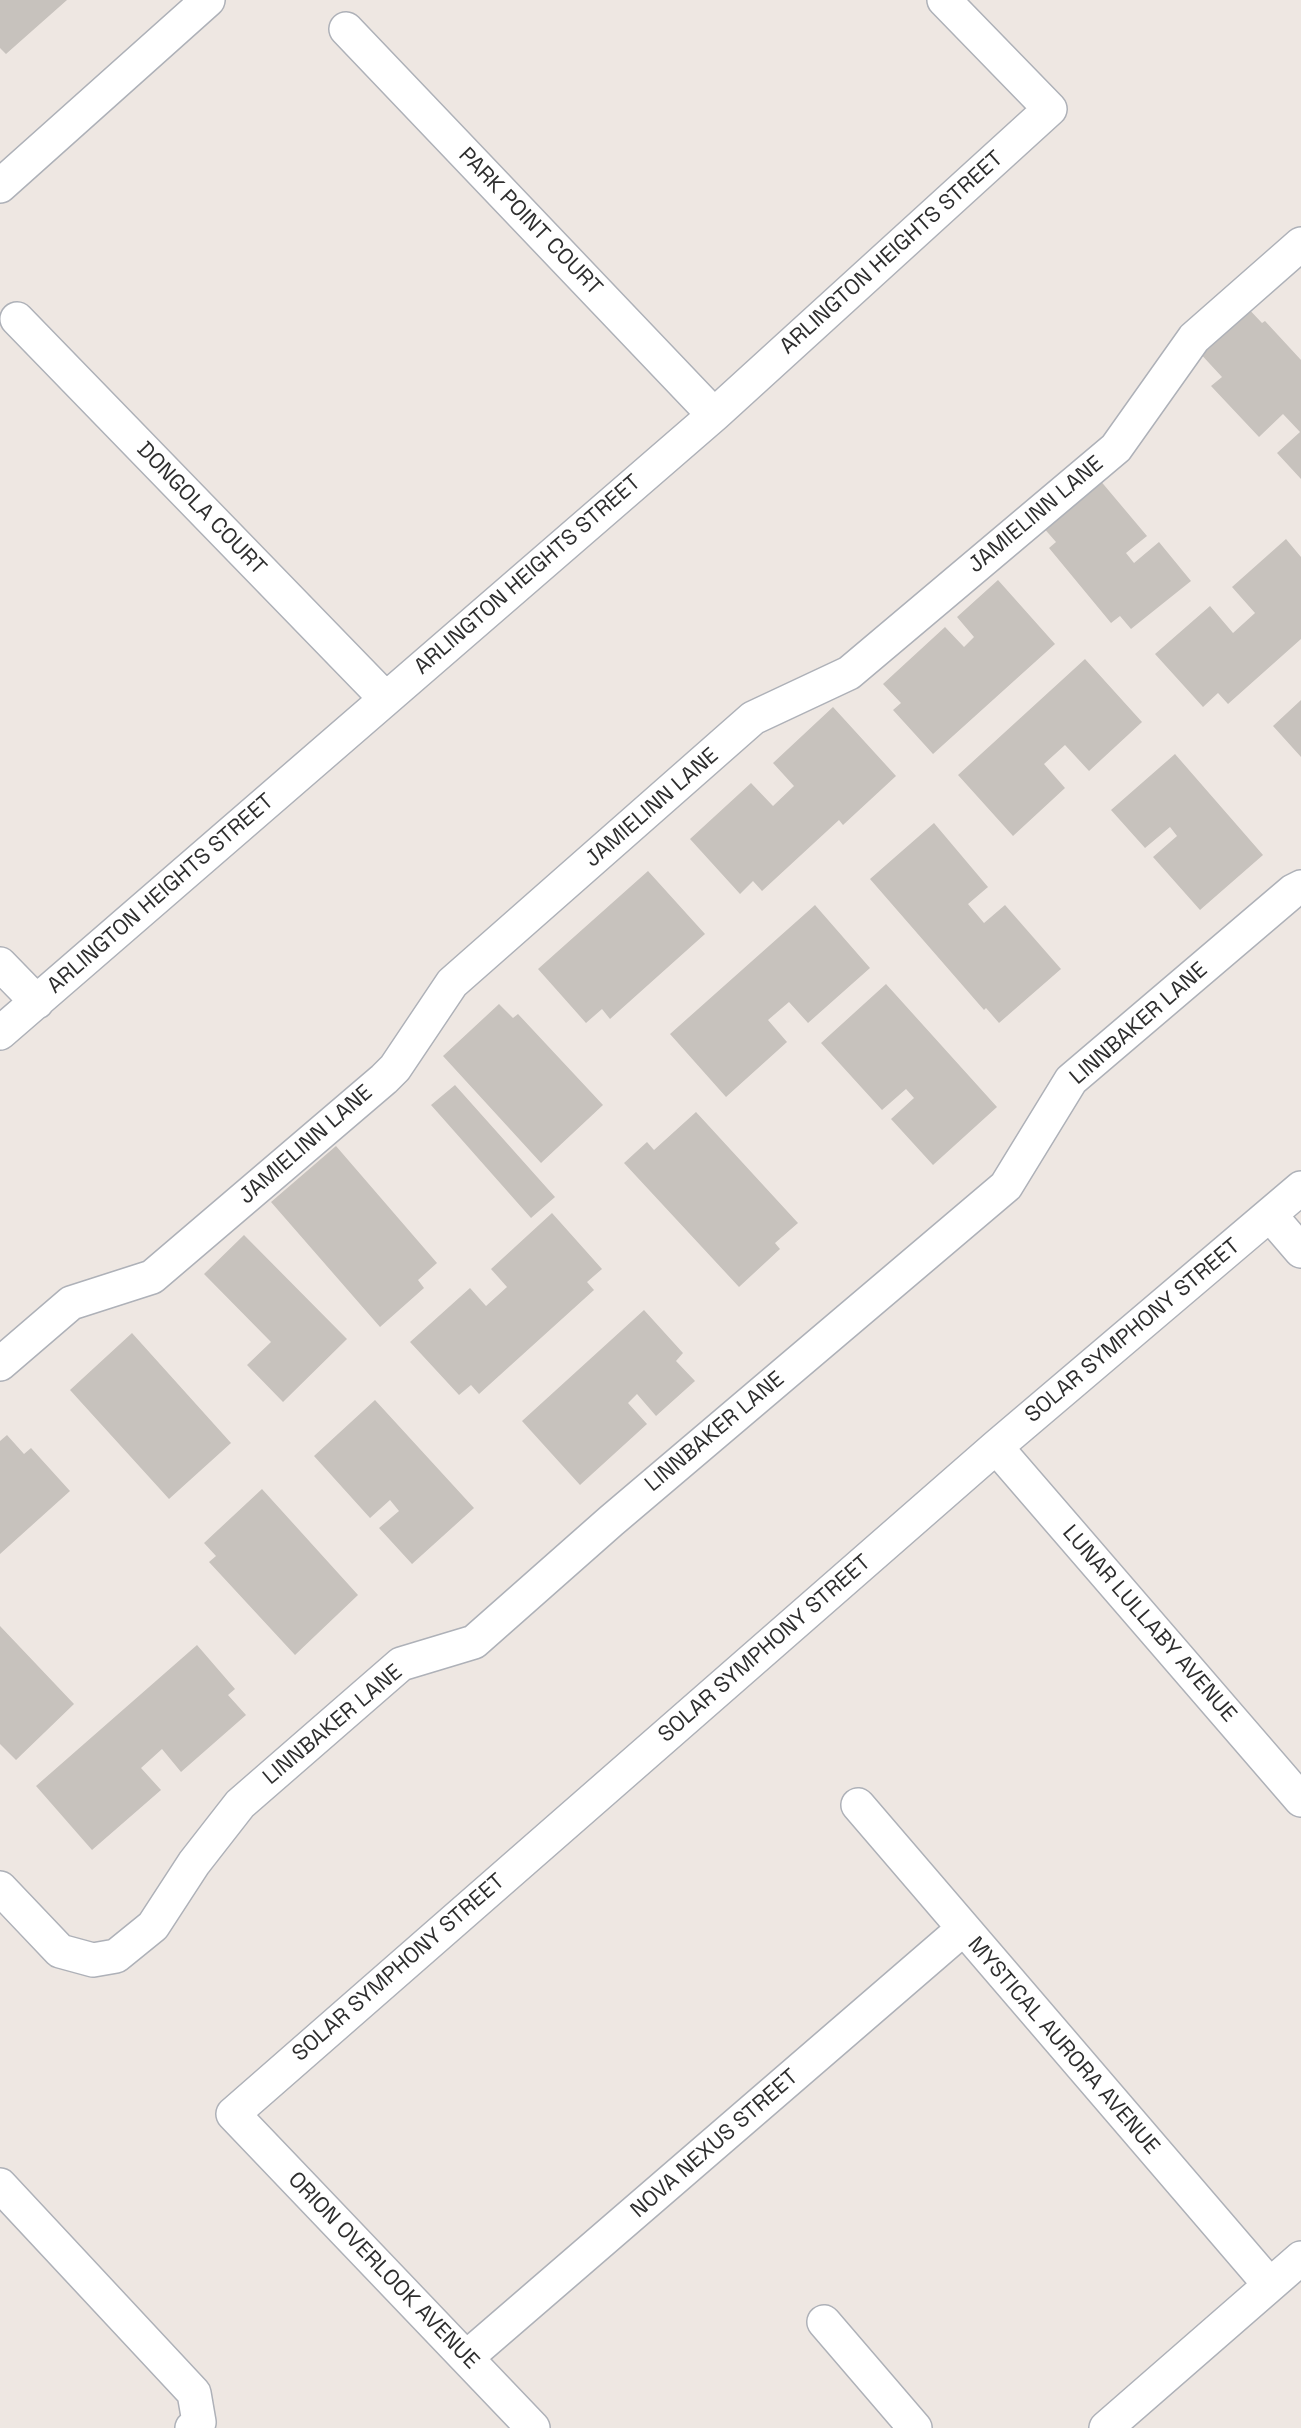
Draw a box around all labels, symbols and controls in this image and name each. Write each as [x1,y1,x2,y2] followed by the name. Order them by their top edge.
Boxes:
[453,143,607,301] street label: PARK POINT COURT
[775,146,1009,360] street label: ARLINGTON HEIGHTS STREET
[131,437,271,581] street label: DONGOLA COURT
[963,451,1109,579] street label: JAMIELINN LANE
[410,470,646,680] street label: ARLINGTON HEIGHTS STREET
[580,743,724,873] street label: JAMIELINN LANE
[43,789,279,999] street label: ARLINGTON HEIGHTS STREET
[1065,957,1213,1091] street label: LINNBAKER LANE
[234,1080,378,1210] street label: JAMIELINN LANE
[1020,1233,1246,1429] street label: SOLAR SYMPHONY STREET
[640,1366,790,1498] street label: LINNBAKER LANE
[1056,1520,1242,1728] street label: LUNAR LULLABY AVENUE
[654,1550,876,1748] street label: SOLAR SYMPHONY STREET
[258,1659,408,1791] street label: LINNBAKER LANE
[288,1869,510,2067] street label: SOLAR SYMPHONY STREET
[961,1932,1165,2160] street label: MYSTICAL AURORA AVENUE
[626,2064,804,2224] street label: NOVA NEXUS STREET
[282,2167,484,2375] street label: ORION OVERLOOK AVENUE

